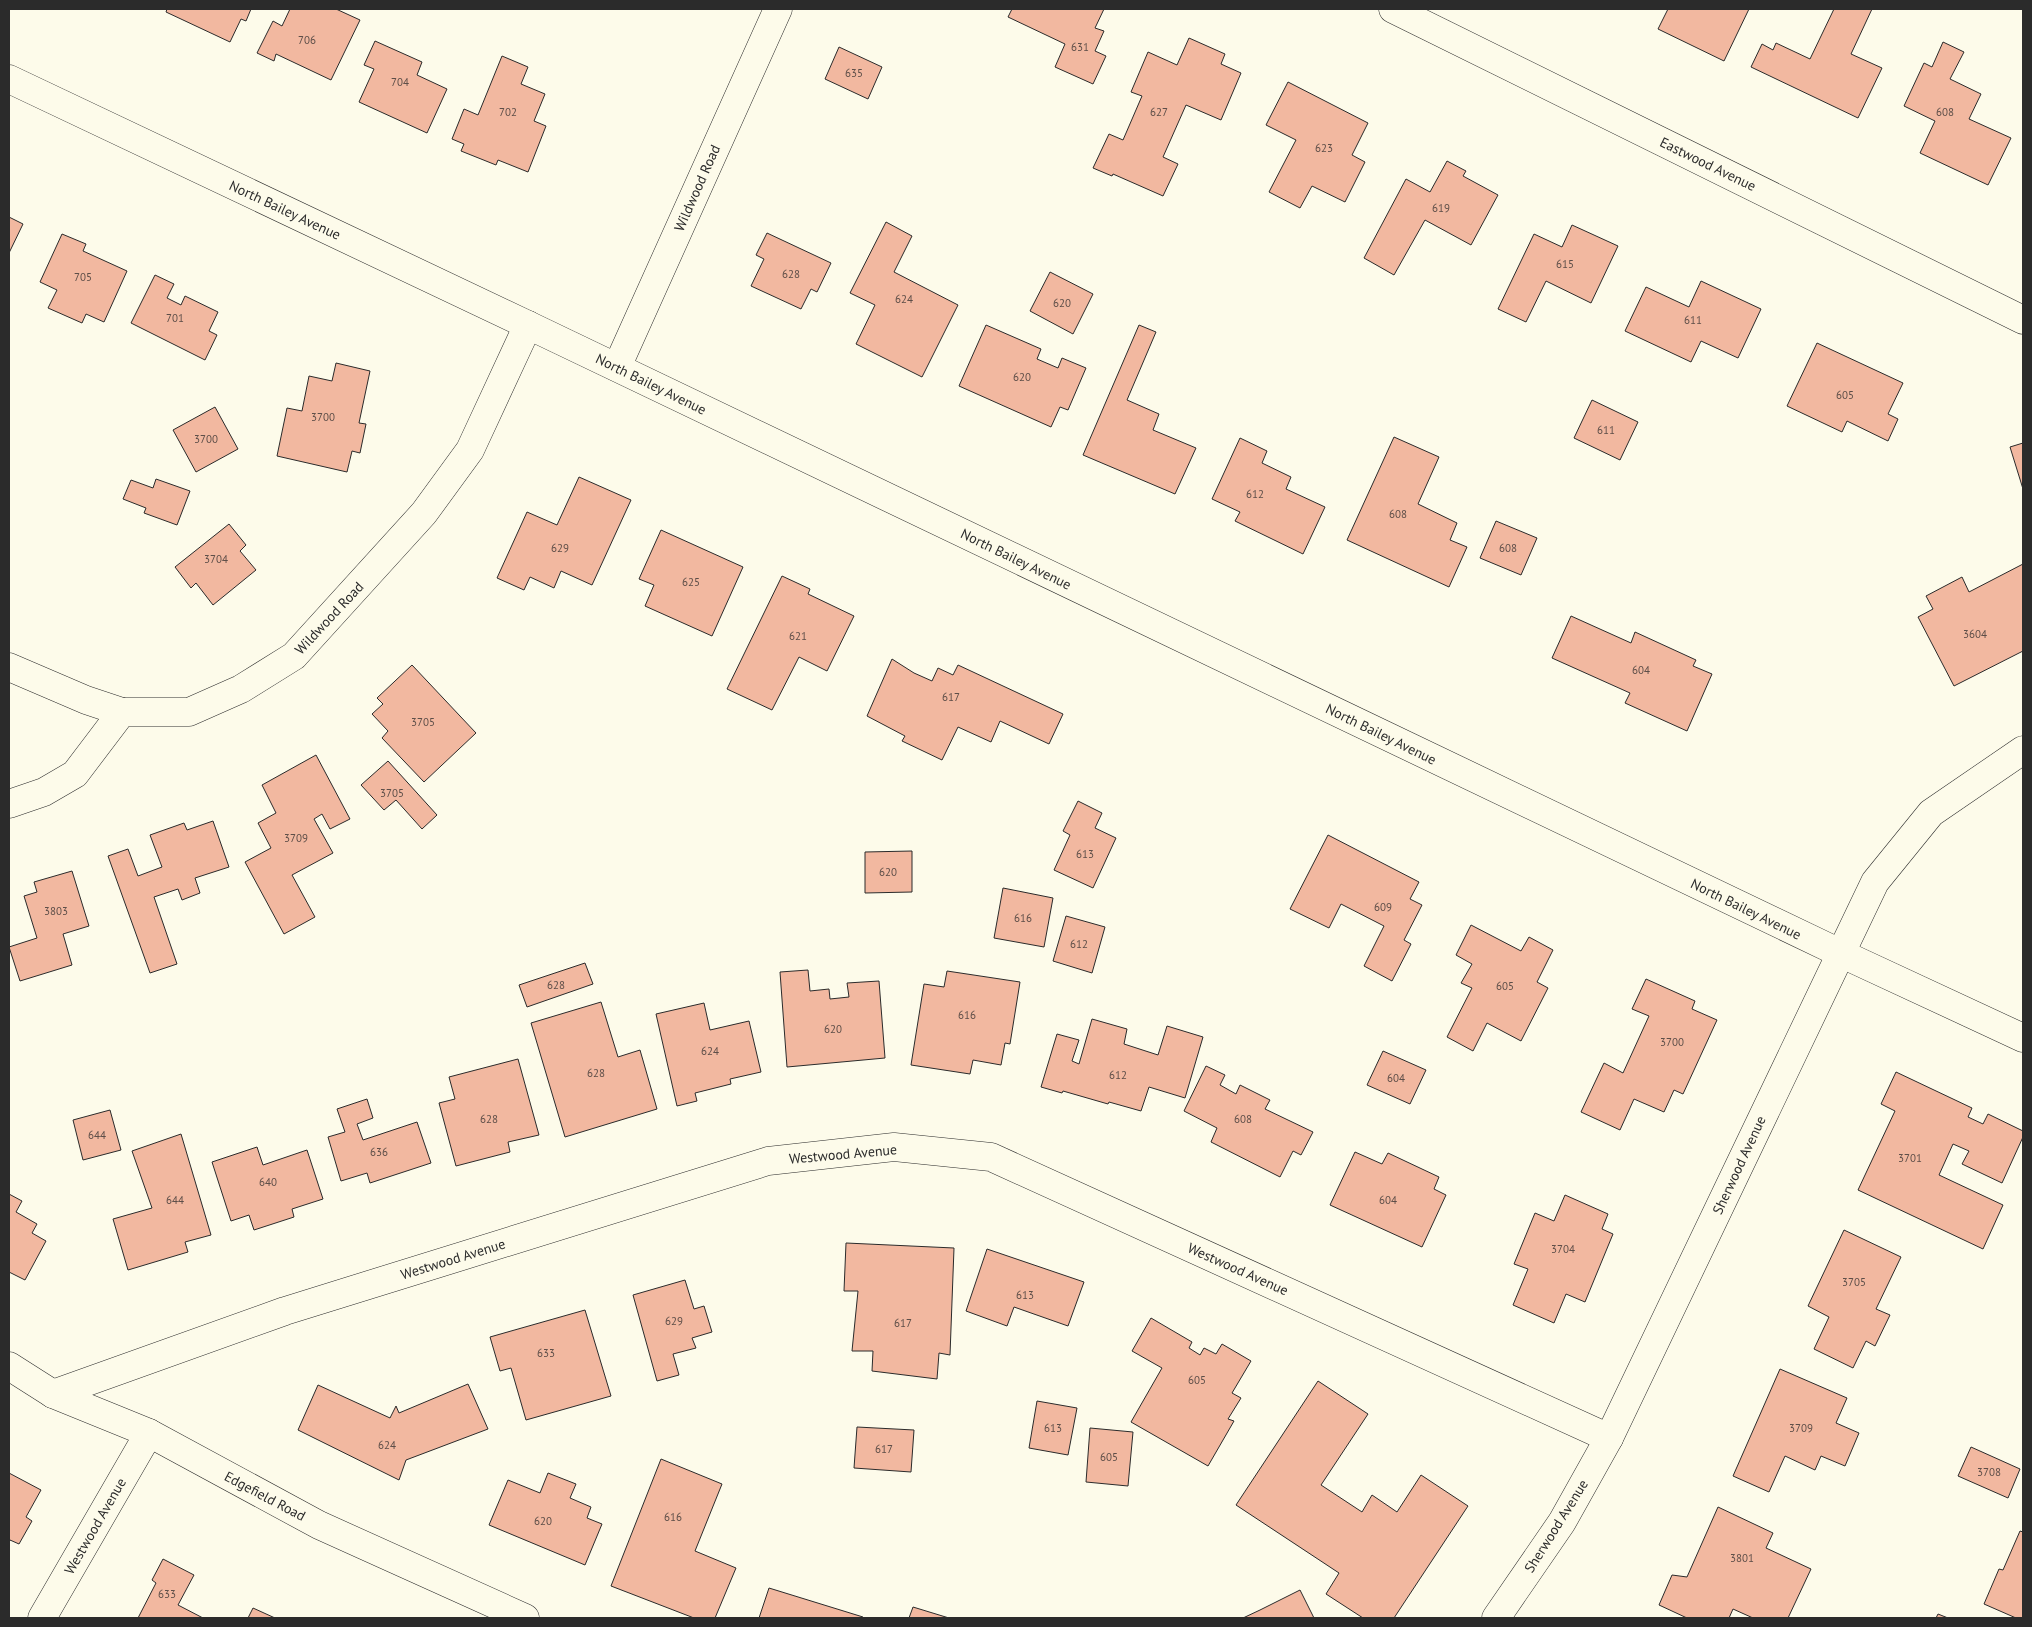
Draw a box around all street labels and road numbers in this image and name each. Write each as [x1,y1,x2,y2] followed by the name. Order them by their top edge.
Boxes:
[1657,133,1759,195] street label: Eastwood Avenue
[670,142,724,234] street label: Wildwood Road
[226,176,344,244] street label: North Bailey Avenue
[593,349,709,419] street label: North Bailey Avenue
[958,524,1074,594] street label: North Bailey Avenue
[291,578,367,658] street label: Wildwood Road
[1323,699,1439,769] street label: North Bailey Avenue
[1688,874,1804,944] street label: North Bailey Avenue
[1708,1113,1770,1217] street label: Sherwood Avenue
[788,1140,898,1168] street label: Westwood Avenue
[399,1235,507,1283] street label: Westwood Avenue
[1185,1239,1291,1299] street label: Westwood Avenue
[221,1467,309,1525] street label: Edgefield Road
[60,1475,130,1577] street label: Westwood Avenue
[1520,1476,1592,1576] street label: Sherwood Avenue

